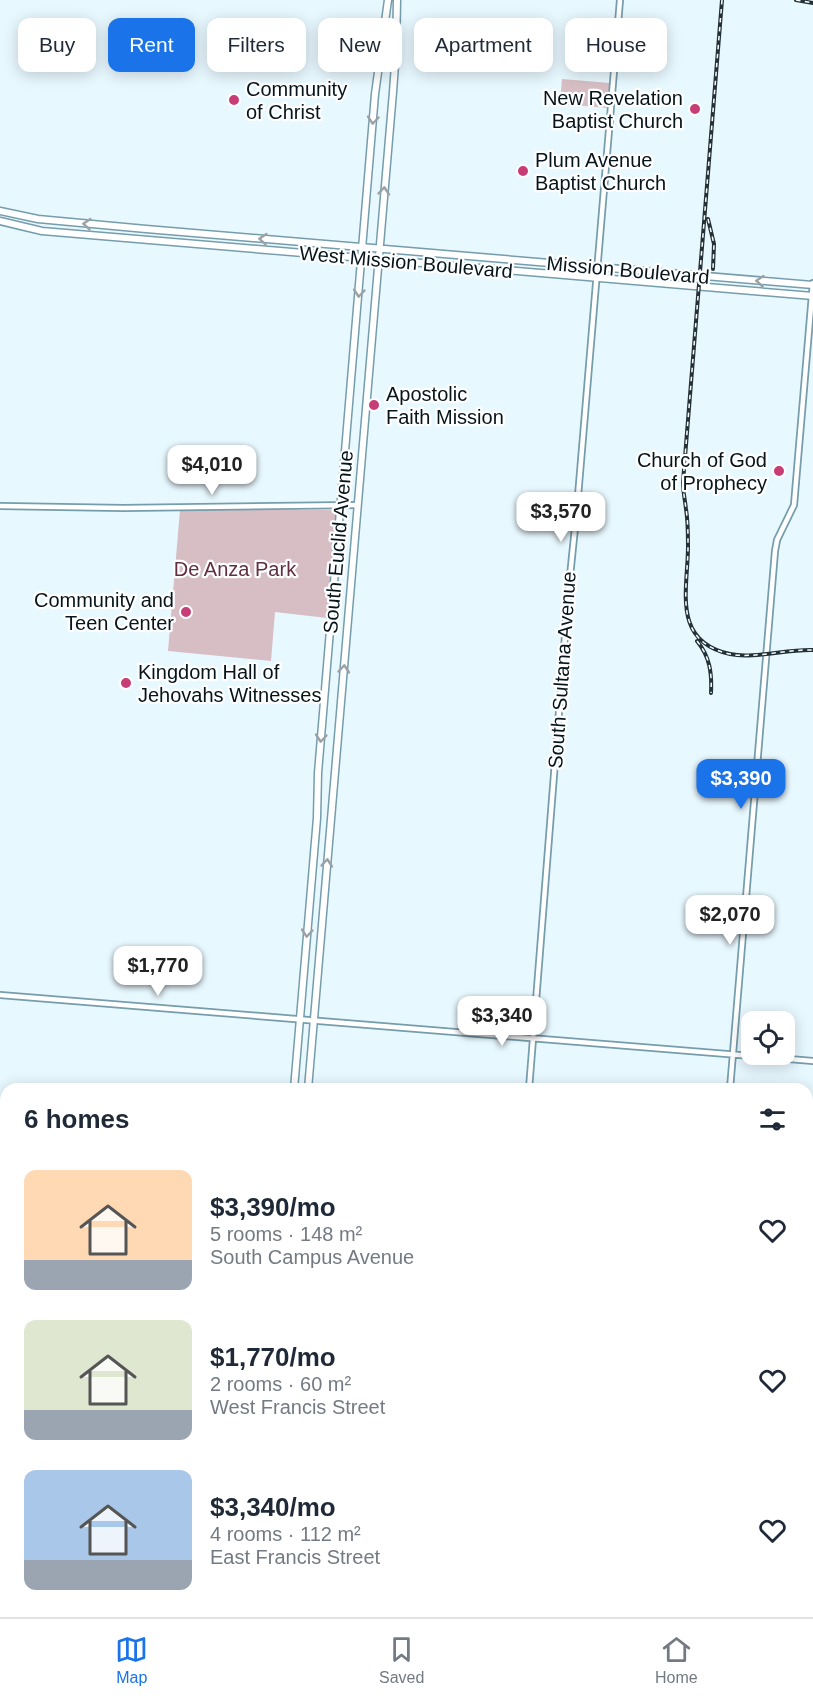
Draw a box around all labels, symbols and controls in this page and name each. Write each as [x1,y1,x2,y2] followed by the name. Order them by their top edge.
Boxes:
[18,18,96,72] chip: Buy
[108,18,195,72] chip: Rent
[207,18,306,72] chip: Filters
[318,18,402,72] chip: New
[414,18,553,72] chip: Apartment
[565,18,667,72] chip: House
[246,78,347,123] place label: Community of Christ
[543,87,683,132] place label: New Revelation Baptist Church
[227,93,241,107] marker: Community of Christ
[688,102,702,116] marker: New Revelation Baptist Church
[367,116,380,125] one-way arrow
[535,149,666,194] place label: Plum Avenue Baptist Church
[516,164,530,178] marker: Plum Avenue Baptist Church
[377,186,390,195] one-way arrow
[83,218,92,231] one-way arrow
[258,233,267,246] one-way arrow
[298,242,514,282] street label: West Mission Boulevard
[546,252,710,288] street label: Mission Boulevard
[756,275,765,288] one-way arrow
[353,288,366,297] one-way arrow
[386,383,504,428] place label: Apostolic Faith Mission
[367,398,381,412] marker: Apostolic Faith Mission
[163,445,261,496] pin: $4,010
[319,449,357,635] street label: South Euclid Avenue
[637,449,767,494] place label: Church of God of Prophecy
[181,453,243,475] text: $4,010
[772,464,786,478] marker: Church of God of Prophecy
[512,492,610,543] pin: $3,570
[530,500,592,522] text: $3,570
[174,558,297,580] park label: De Anza Park
[544,571,580,769] street label: South Sultana Avenue
[34,589,174,634] place label: Community and Teen Center
[179,605,193,619] marker: Community and Teen Center
[138,661,321,706] place label: Kingdom Hall of Jehovahs Witnesses
[337,664,350,674] one-way arrow
[119,676,133,690] marker: Kingdom Hall of Jehovahs Witnesses
[315,734,328,743] one-way arrow
[692,759,790,810] pin: $3,390
[710,767,772,789] text: $3,390
[320,859,333,868] one-way arrow
[681,895,779,946] pin: $2,070
[699,903,761,925] text: $2,070
[301,928,314,937] one-way arrow
[109,946,207,997] pin: $1,770
[127,954,189,976] text: $1,770
[453,996,551,1047] pin: $3,340
[471,1004,533,1026] text: $3,340
[741,1011,795,1065] map controls
[741,1011,795,1065] button: locate
[756,1103,789,1136] icon: filters
[24,1104,130,1134] text: 6 homes
[210,1192,336,1222] text: $3,390/mo
[72,1194,144,1266] icon: home
[756,1214,789,1247] icon: heart
[210,1223,362,1245] text: 5 rooms · 148 m²
[210,1246,414,1268] text: South Campus Avenue
[210,1342,336,1372] text: $1,770/mo
[72,1344,144,1416] icon: home
[756,1364,789,1397] icon: heart
[210,1373,351,1395] text: 2 rooms · 60 m²
[210,1396,385,1418] text: West Francis Street
[210,1492,336,1522] text: $3,340/mo
[72,1494,144,1566] icon: home
[756,1514,789,1547] icon: heart
[210,1523,361,1545] text: 4 rooms · 112 m²
[210,1546,380,1568] text: East Francis Street
[115,1633,148,1687] tab: Map
[379,1633,424,1687] tab: Saved
[655,1633,698,1687] tab: Home

